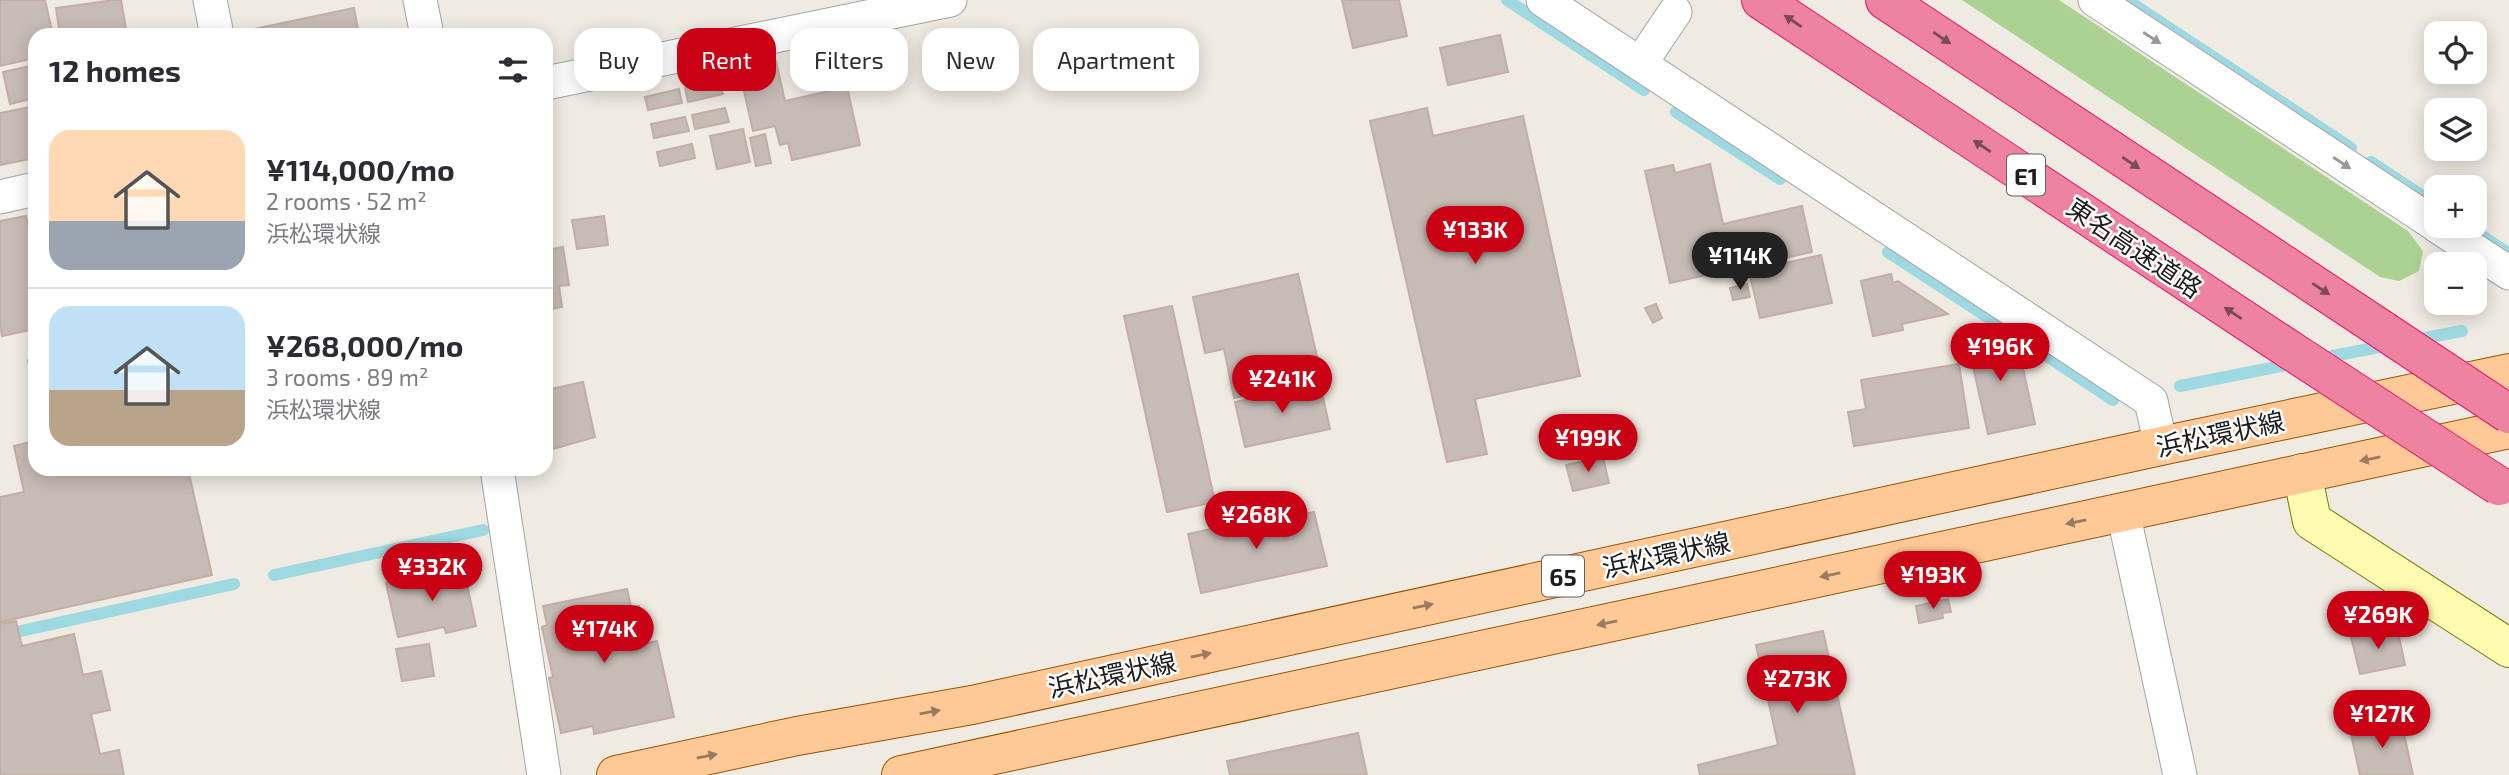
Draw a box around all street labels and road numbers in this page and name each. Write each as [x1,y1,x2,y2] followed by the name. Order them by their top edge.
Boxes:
[2007,154,2045,196] road number: E1
[2062,191,2208,303] street label: 東名高速道路
[2153,404,2287,462] street label: 浜松環状線
[1599,525,1733,583] street label: 浜松環状線
[1542,556,1584,596] road number: 65
[1045,645,1179,703] street label: 浜松環状線

